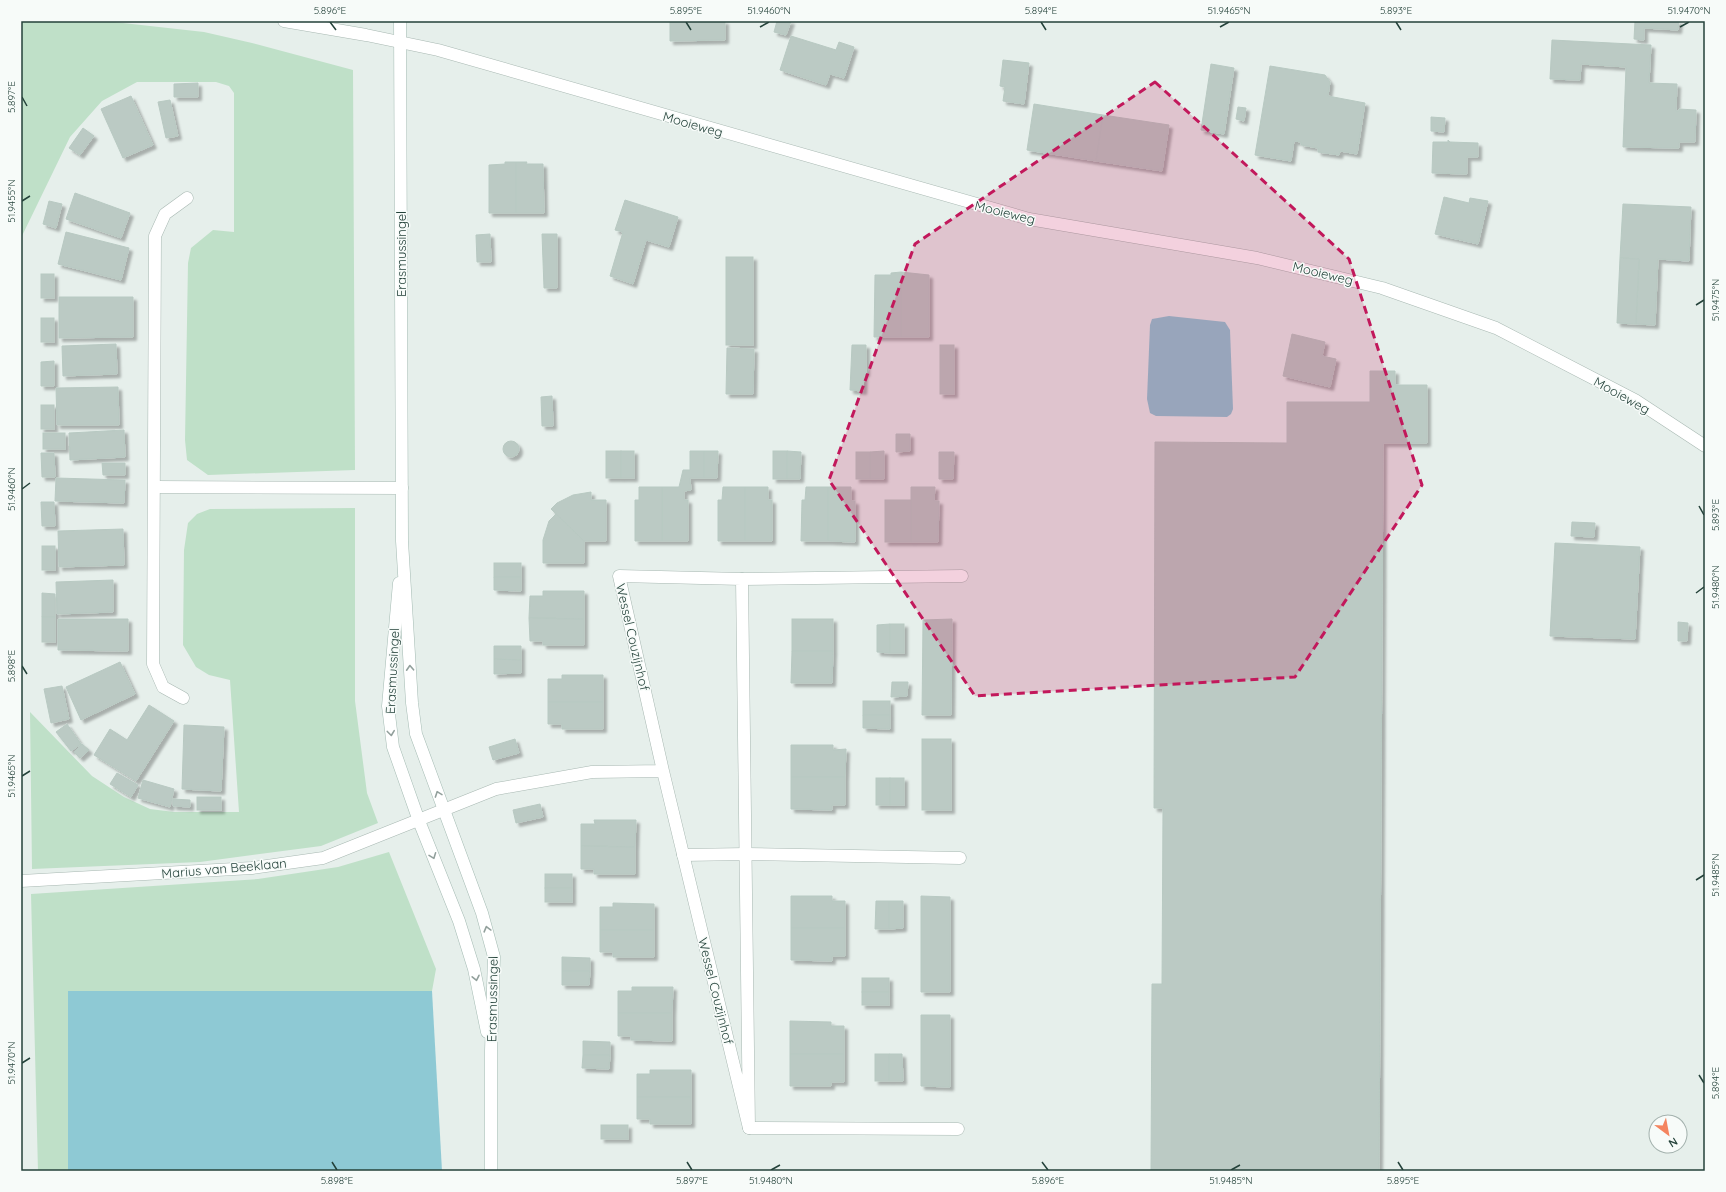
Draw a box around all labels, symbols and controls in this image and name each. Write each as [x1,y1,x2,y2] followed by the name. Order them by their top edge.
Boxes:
[314,4,347,17] text: 5.896°E
[670,4,703,17] text: 5.895°E
[747,4,791,17] text: 51.9460°N
[1025,4,1057,17] text: 5.894°E
[1207,4,1251,17] text: 51.9465°N
[1380,4,1412,17] text: 5.893°E
[1667,4,1711,17] text: 51.9470°N
[5,81,18,113] text: 5.897°E
[661,108,725,140] street label: Mooieweg
[5,179,18,223] text: 51.9455°N
[973,197,1037,227] street label: Mooieweg
[393,211,409,297] street label: Erasmussingel
[1291,258,1355,288] street label: Mooieweg
[1709,279,1722,321] text: 51.9475°N
[1591,373,1653,417] street label: Mooieweg
[5,467,18,511] text: 51.9460°N
[1709,499,1722,531] text: 5.893°E
[1709,565,1722,609] text: 51.9480°N
[613,582,653,692] street label: Wessel Couzijnhof
[382,628,402,714] street label: Erasmussingel
[5,649,18,682] text: 5.898°E
[405,665,414,671] one-way arrow
[386,730,395,736] one-way arrow
[5,754,18,798] text: 51.9465°N
[434,790,442,797] one-way arrow
[429,852,437,859] one-way arrow
[1709,853,1722,897] text: 51.9485°N
[161,855,287,881] street label: Marius van Beeklaan
[483,926,492,933] one-way arrow
[695,936,737,1046] street label: Wessel Couzijnhof
[483,956,501,1042] street label: Erasmussingel
[471,975,479,981] one-way arrow
[5,1041,18,1085] text: 51.9470°N
[1709,1067,1722,1099] text: 5.894°E
[1648,1114,1688,1154] north arrow
[1666,1134,1680,1151] text: N
[321,1174,354,1187] text: 5.898°E
[676,1174,708,1187] text: 5.897°E
[749,1174,793,1187] text: 51.9480°N
[1032,1174,1065,1187] text: 5.896°E
[1209,1174,1253,1187] text: 51.9485°N
[1387,1174,1420,1187] text: 5.895°E

